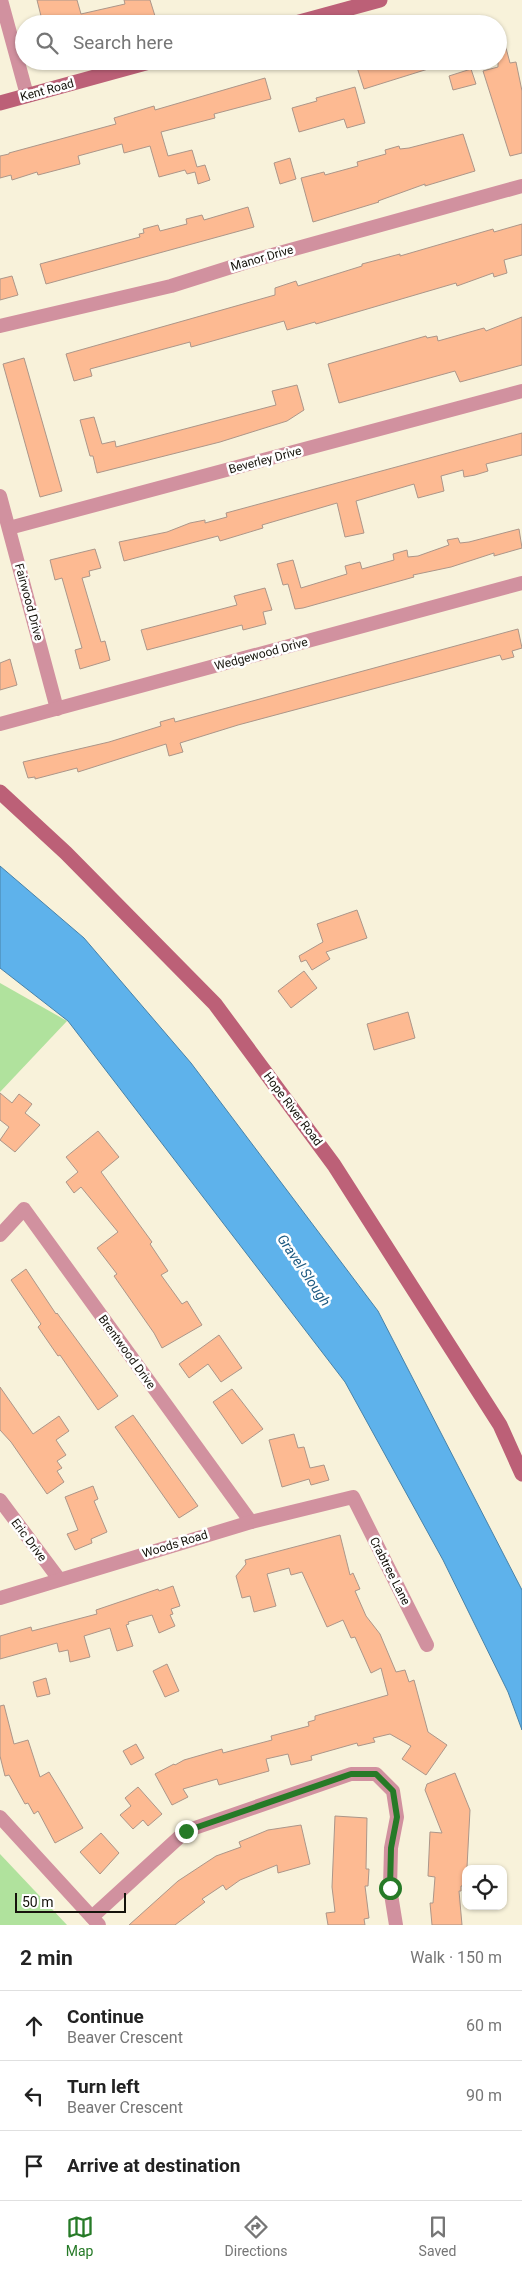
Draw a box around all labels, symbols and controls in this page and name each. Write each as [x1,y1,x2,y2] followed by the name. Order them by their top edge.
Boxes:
[15,15,507,70] search box
[33,29,61,57] icon: search
[73,31,173,54] text: Search here
[19,76,75,104] street label: Kent Road
[229,242,295,274] street label: Manor Drive
[227,444,303,476] street label: Beverley Drive
[12,562,46,642] street label: Fairwood Drive
[213,635,309,673] street label: Wedgewood Drive
[261,1069,325,1149] street label: Hope River Road
[274,1231,334,1309] water label: Gravel Slough
[96,1312,158,1392] street label: Brentwood Drive
[8,1516,50,1564] street label: Eric Drive
[141,1527,209,1561] street label: Woods Road
[367,1535,413,1607] street label: Crabtree Lane
[175,1820,198,1843] route end
[462,1865,507,1910] map controls
[462,1865,507,1910] button: locate
[379,1877,402,1900] route start
[15,1890,126,1913] scale bar
[22,1894,54,1910] text: 50 m
[20,1946,73,1970] text: 2 min
[410,1948,502,1967] text: Walk · 150 m
[67,2005,144,2028] text: Continue
[20,2012,48,2040] icon: ahead
[466,2016,502,2035] text: 60 m
[67,2028,183,2047] text: Beaver Crescent
[67,2075,140,2098] text: Turn left
[20,2082,48,2110] icon: left
[466,2086,502,2105] text: 90 m
[67,2098,183,2117] text: Beaver Crescent
[20,2152,48,2180] icon: arrive
[67,2154,240,2177] text: Arrive at destination
[66,2213,94,2259] tab: Map
[225,2213,288,2259] tab: Directions
[419,2213,456,2259] tab: Saved

